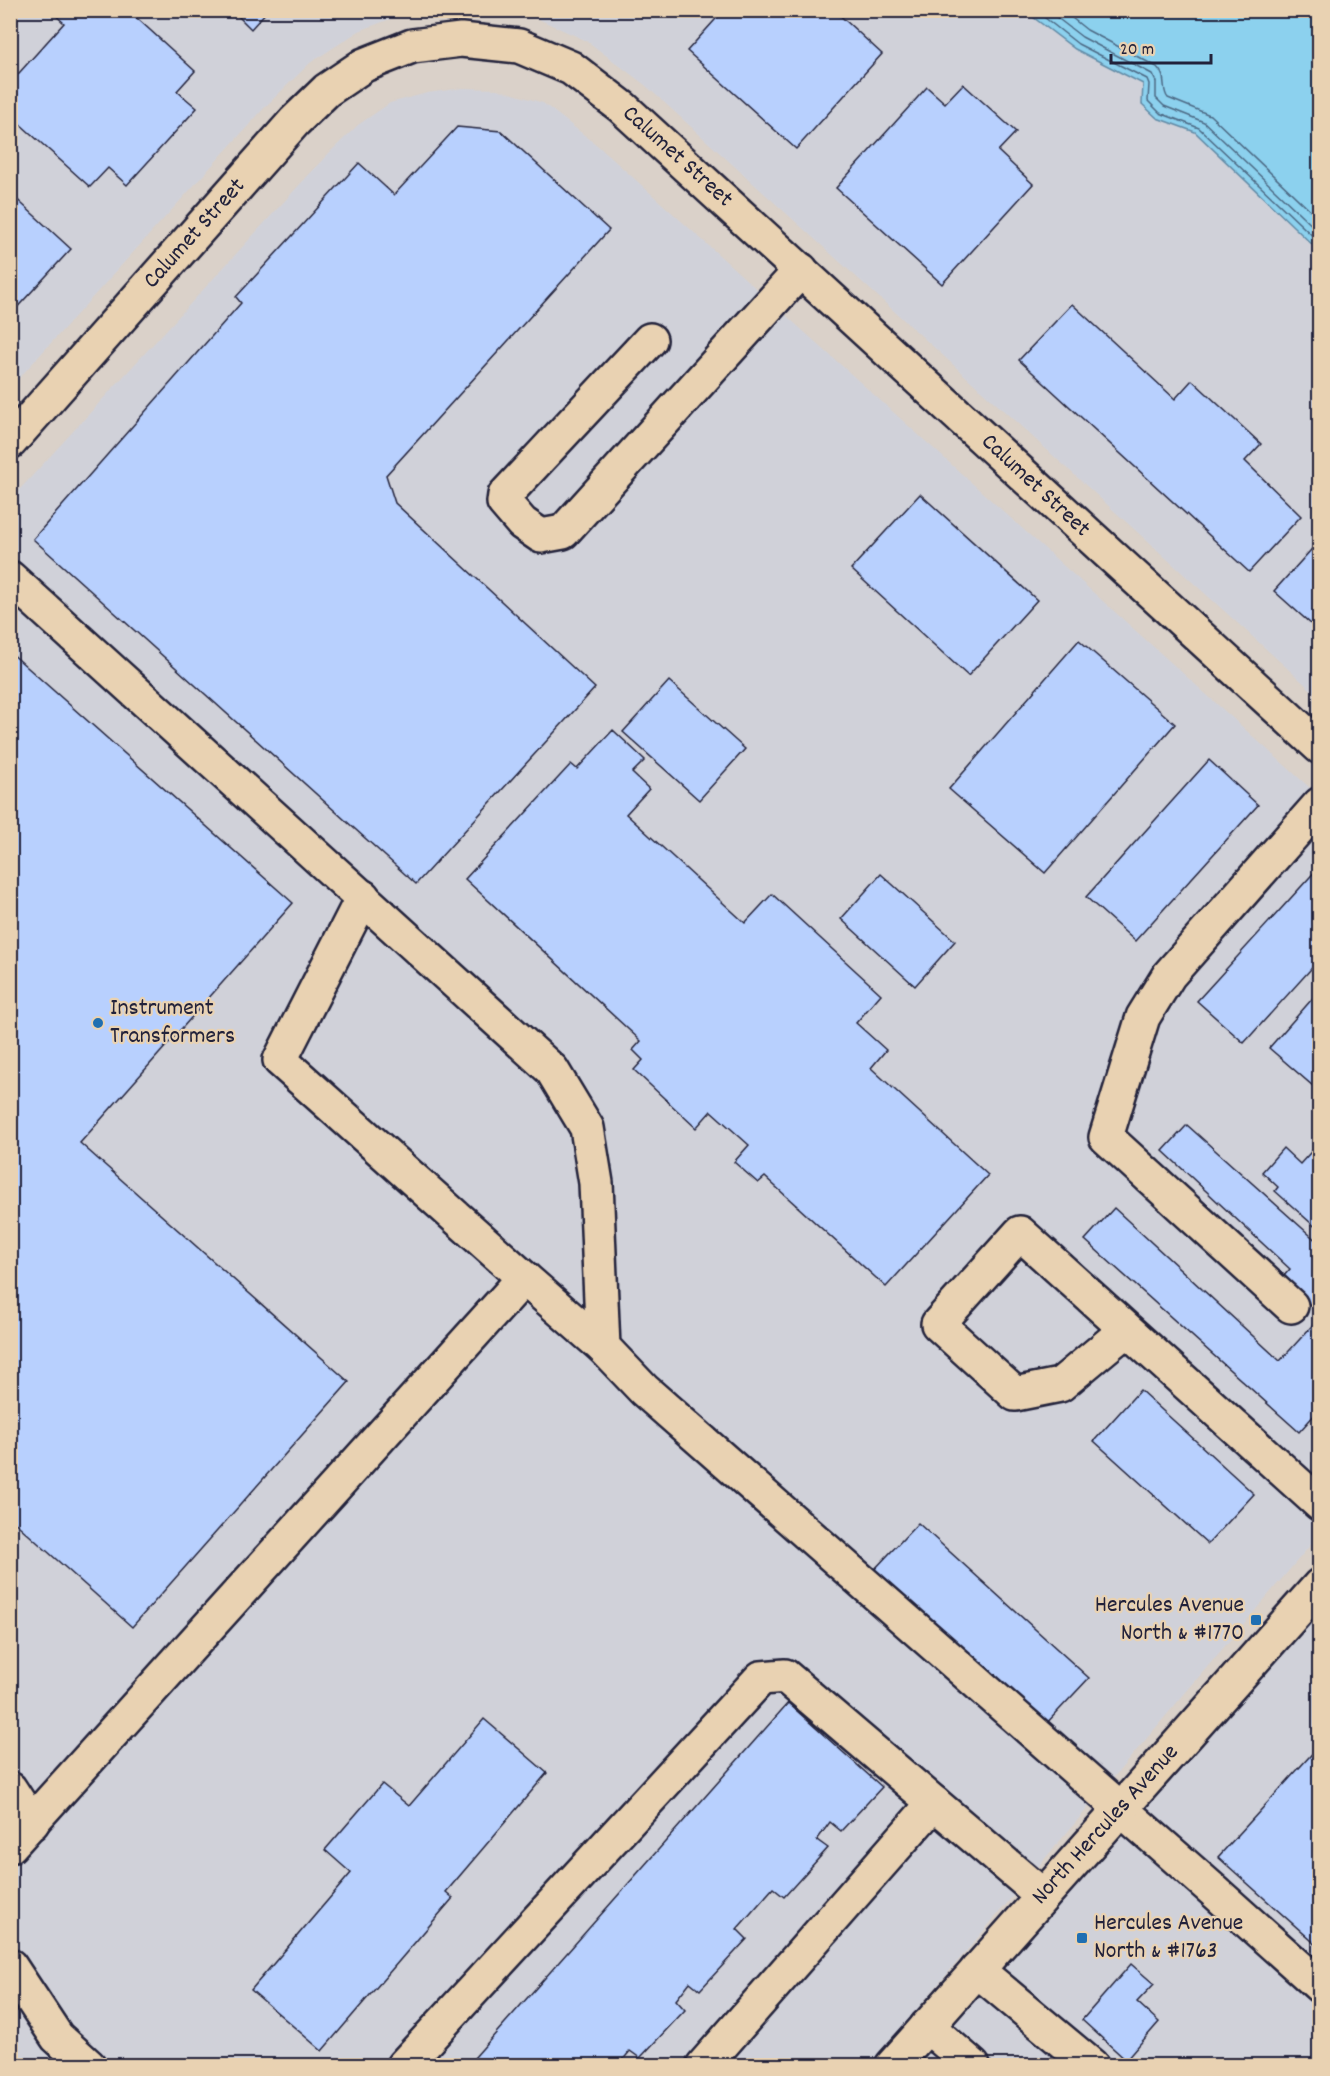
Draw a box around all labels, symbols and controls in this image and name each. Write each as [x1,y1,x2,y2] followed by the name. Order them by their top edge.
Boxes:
[1111,27,1212,65] scale bar
[1120,38,1154,63] text: 20 m
[614,98,740,216] street label: Calumet Street
[136,171,254,297] street label: Calumet Street
[973,426,1097,546] street label: Calumet Street
[110,992,235,1054] place label: Instrument Transformers
[91,1016,105,1030] marker: Instrument Transformers
[1095,1589,1244,1651] place label: Hercules Avenue North & #1770
[1249,1613,1263,1627] marker: Hercules Avenue North & #1770
[1024,1737,1188,1913] street label: North Hercules Avenue
[1094,1907,1243,1969] place label: Hercules Avenue North & #1763
[1075,1931,1089,1945] marker: Hercules Avenue North & #1763

